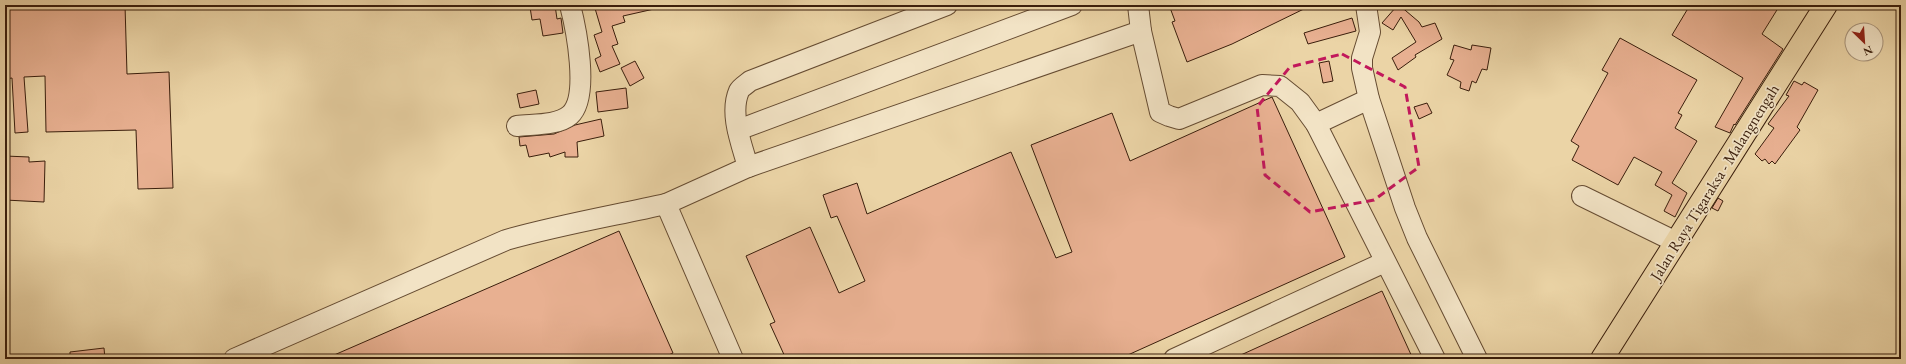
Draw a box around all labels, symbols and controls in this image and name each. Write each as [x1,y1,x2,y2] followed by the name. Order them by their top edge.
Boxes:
[1844,22,1884,62] north arrow
[1861,43,1875,59] text: N
[1644,80,1784,286] street label: Jalan Raya Tigaraksa - Malangnengah

